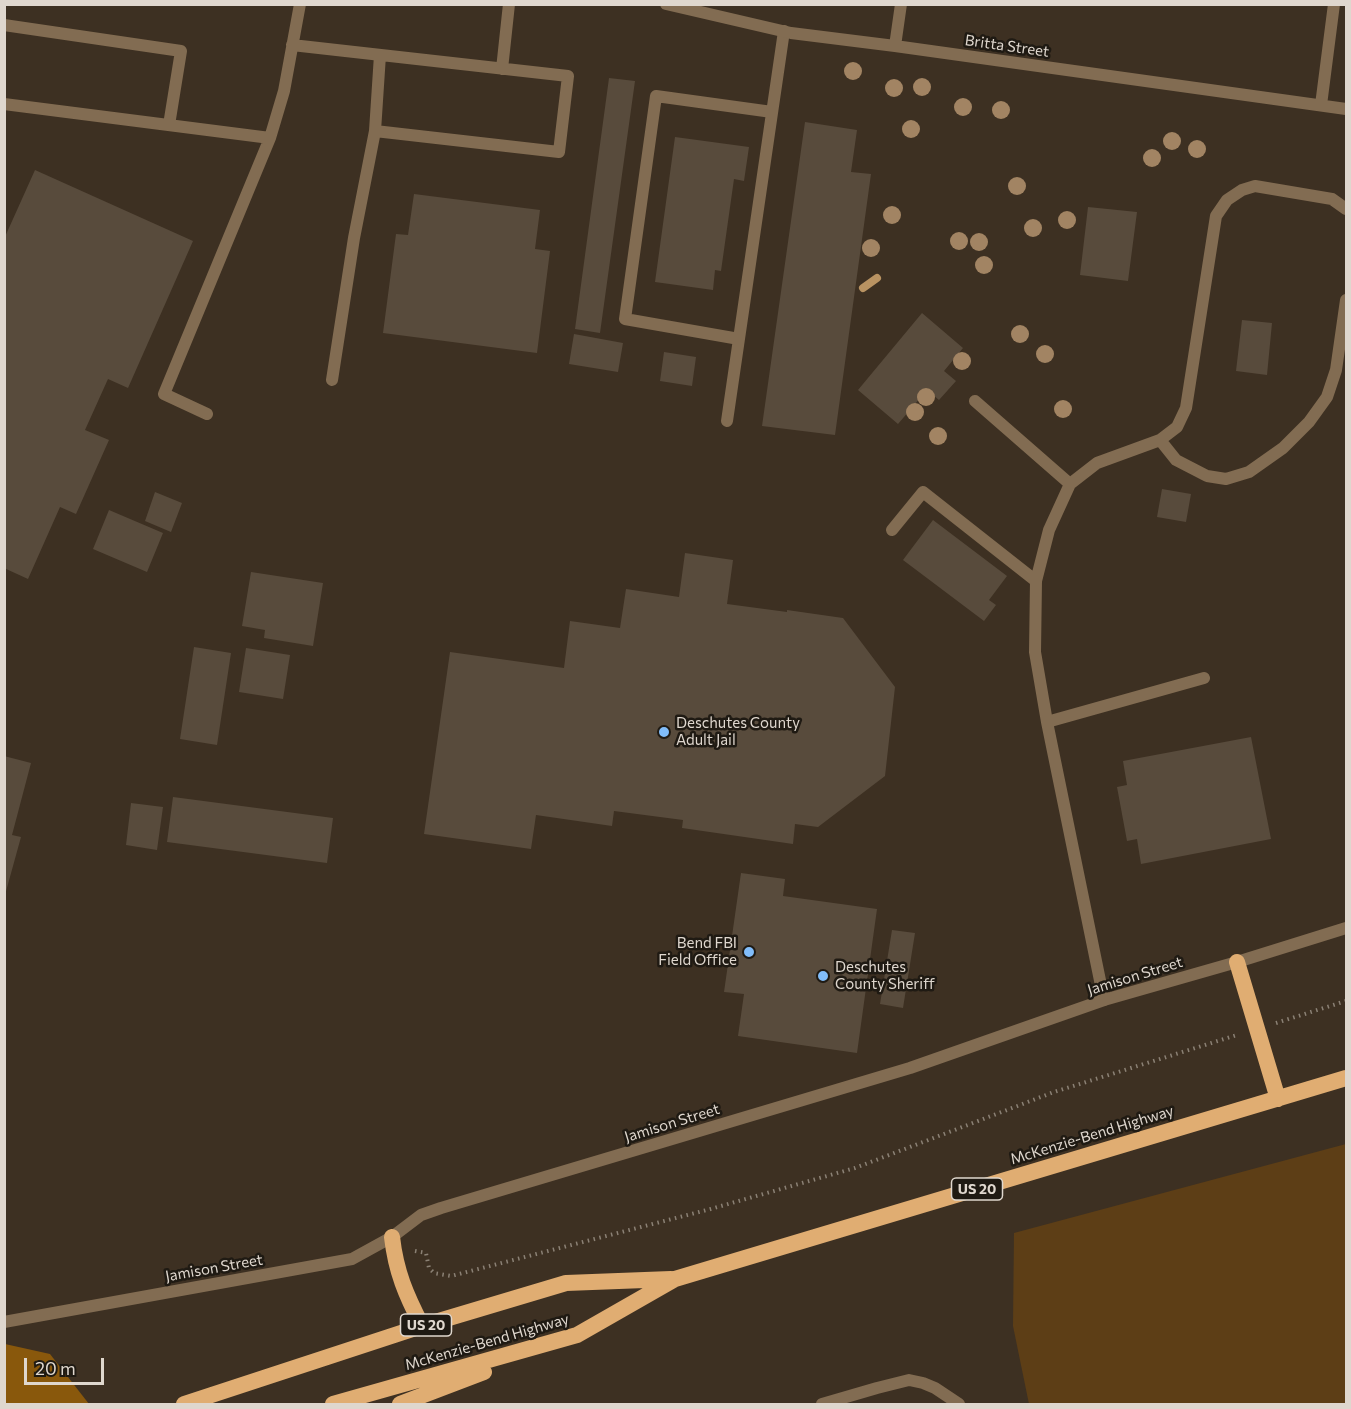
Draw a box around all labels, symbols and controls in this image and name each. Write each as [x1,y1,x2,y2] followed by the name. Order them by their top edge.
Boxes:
[964,31,1050,61] street label: Britta Street
[676,714,800,749] place label: Deschutes County Adult Jail
[657,725,671,739] marker: Deschutes County Adult Jail
[658,934,737,969] place label: Bend FBI Field Office
[742,945,756,959] marker: Bend FBI Field Office
[1085,953,1185,999] street label: Jamison Street
[835,958,935,993] place label: Deschutes County Sheriff
[816,969,830,983] marker: Deschutes County Sheriff
[622,1100,722,1146] street label: Jamison Street
[1008,1102,1176,1168] street label: McKenzie-Bend Highway
[952,1178,1002,1200] road number: US 20
[164,1251,264,1285] street label: Jamison Street
[403,1310,571,1374] street label: McKenzie-Bend Highway
[400,1314,452,1336] road number: US 20
[27,1346,106,1384] scale bar
[35,1357,76,1379] text: 20 m

